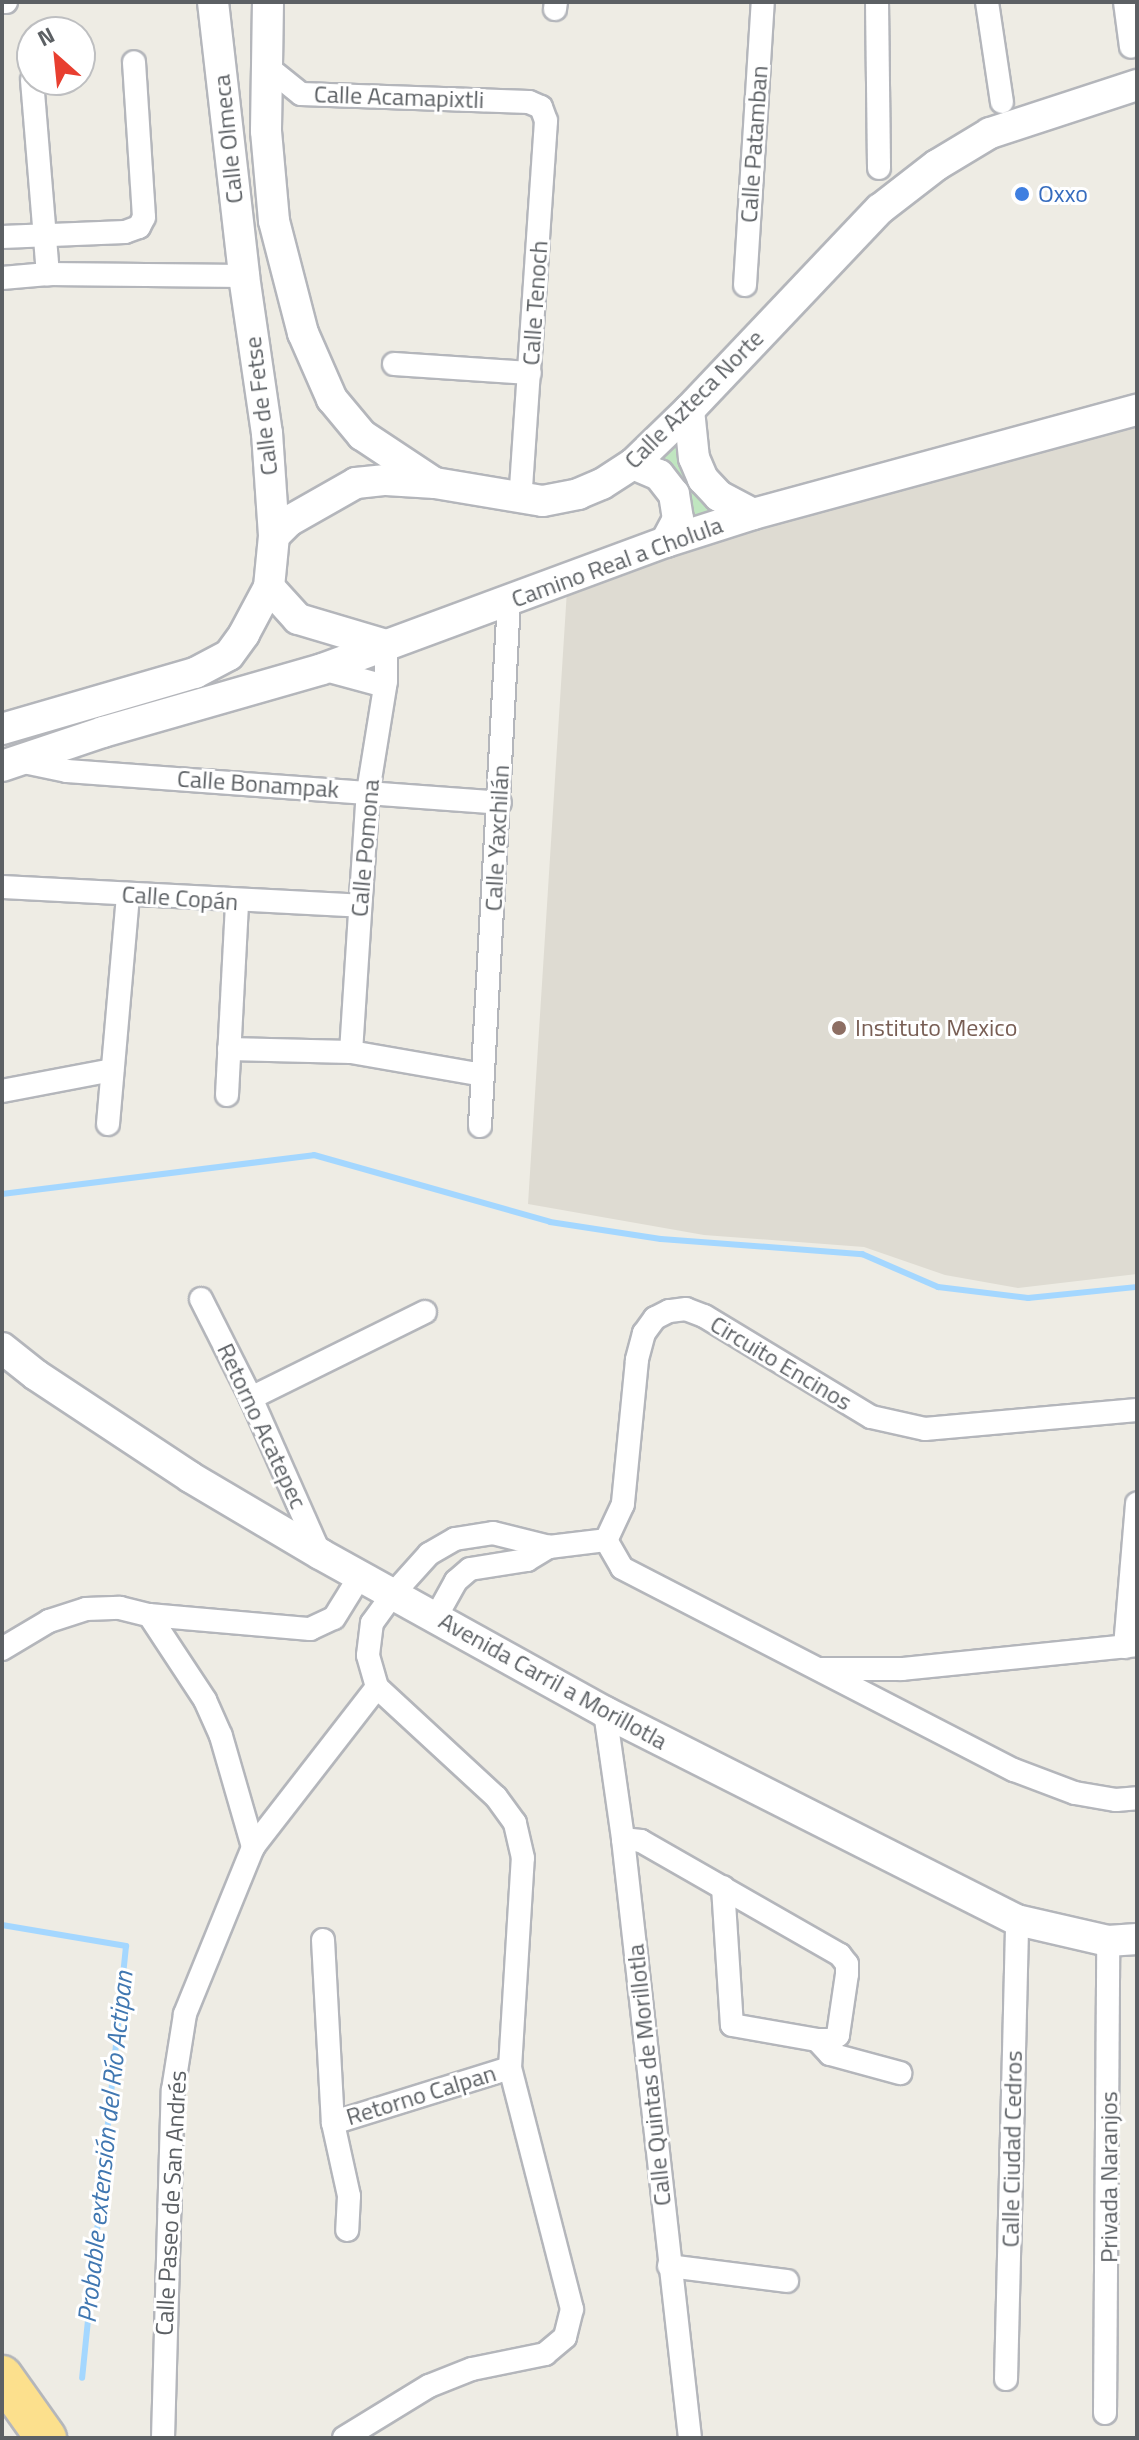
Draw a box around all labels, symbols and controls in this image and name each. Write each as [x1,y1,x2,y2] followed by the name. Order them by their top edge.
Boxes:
[16,16,96,96] north arrow
[32,18,61,55] text: N
[734,64,774,224] street label: Calle Patamban
[207,73,249,205] street label: Calle Olmeca
[313,80,485,114] street label: Calle Acamapixtli
[1038,180,1088,208] place label: Oxxo
[1013,185,1031,203] marker: Oxxo
[516,240,554,366] street label: Calle Tenoch
[619,324,769,474] street label: Calle Azteca Norte
[238,335,284,477] street label: Calle de Fetse
[508,510,726,614] street label: Camino Real a Cholula
[176,764,340,804] street label: Calle Bonampak
[479,764,515,912] street label: Calle Yaxchilán
[345,778,385,918] street label: Calle Pomona
[121,880,239,916] street label: Calle Copán
[855,1014,1017,1042] place label: Instituto Mexico
[830,1019,848,1037] marker: Instituto Mexico
[705,1310,857,1416] street label: Circuito Encinos
[211,1339,313,1513] street label: Retorno Acatepec
[434,1606,672,1756] street label: Avenida Carril a Morillotla
[621,1943,677,2207] street label: Calle Quintas de Morillotla
[71,1970,139,2324] water label: Probable extensión del Río Actipan
[996,2050,1028,2248] street label: Calle Ciudad Cedros
[343,2059,499,2131] street label: Retorno Calpan
[150,2070,192,2336] street label: Calle Paseo de San Andrés
[1095,2091,1123,2263] street label: Privada Naranjos

